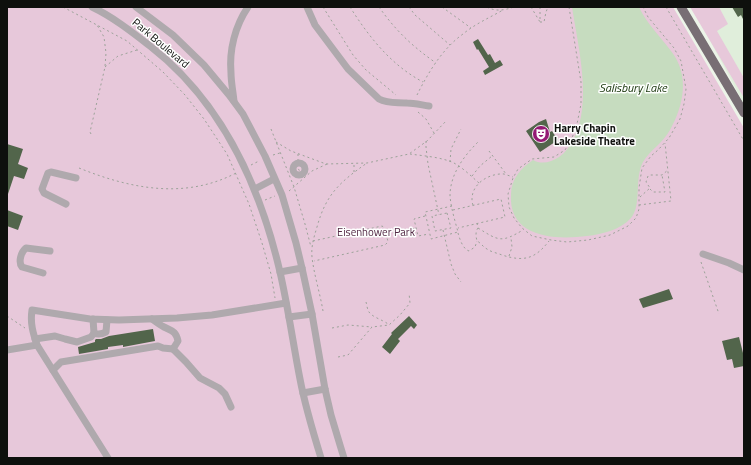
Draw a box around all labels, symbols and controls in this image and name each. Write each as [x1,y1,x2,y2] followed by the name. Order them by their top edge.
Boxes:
[129,14,193,72] street label: Park Boulevard
[599,78,668,97] water label: Salisbury Lake
[554,120,635,149] place label: Harry Chapin Lakeside Theatre
[531,124,551,144] theatre icon: Harry Chapin Lakeside Theatre
[337,224,416,240] park label: Eisenhower Park

